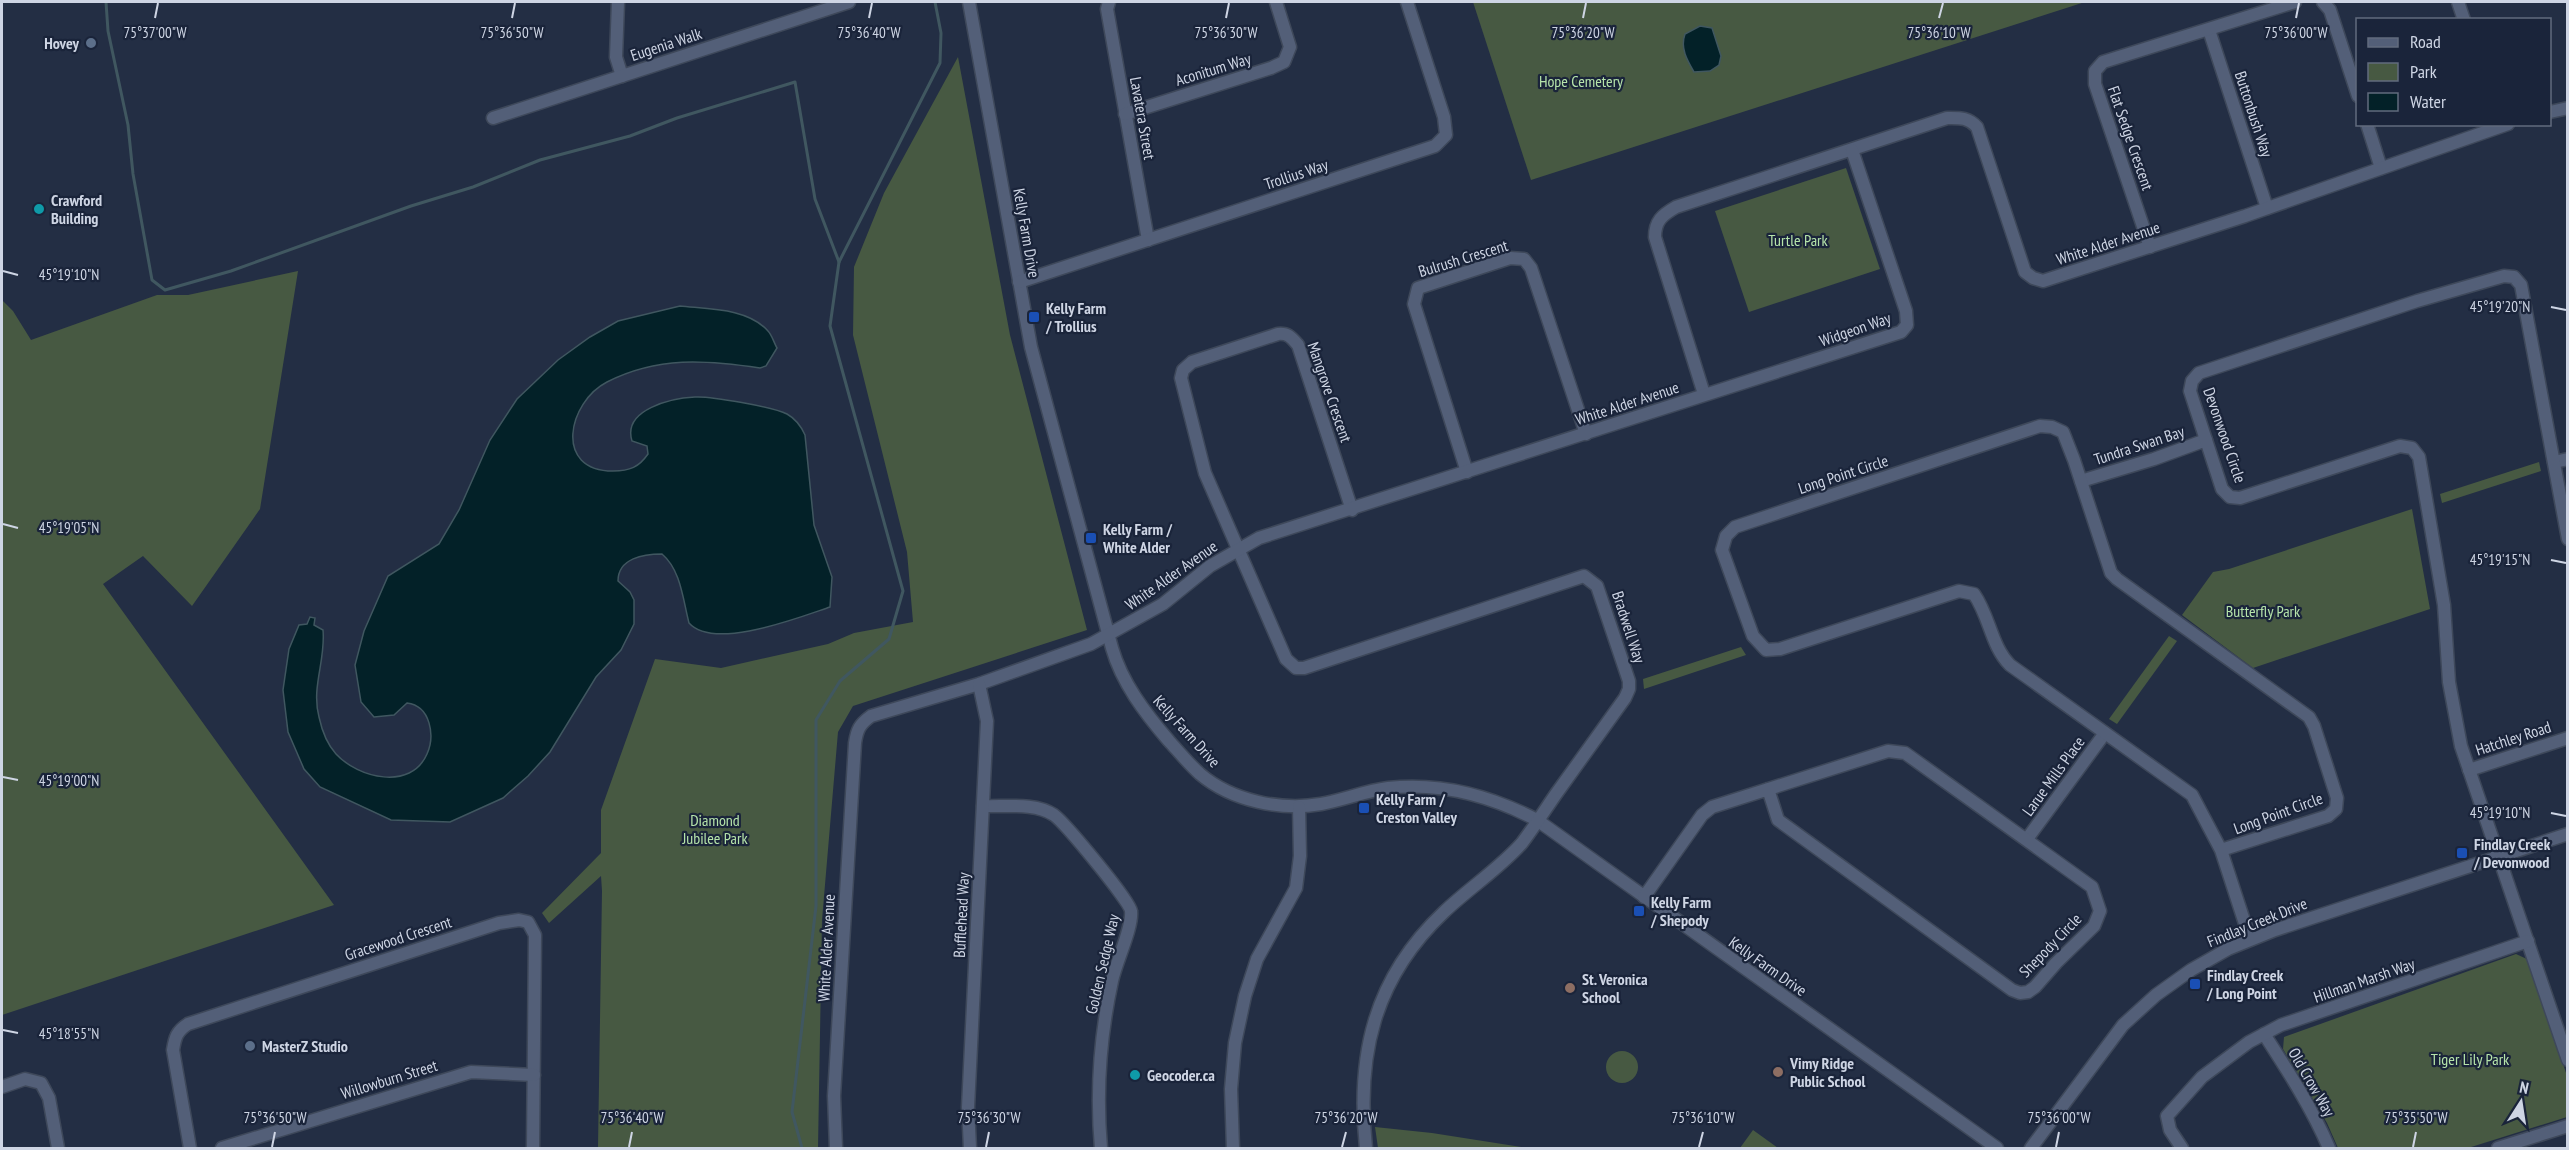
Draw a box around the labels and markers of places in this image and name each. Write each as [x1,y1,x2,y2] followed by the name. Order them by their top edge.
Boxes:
[44,33,80,53] place label: Hovey
[84,36,98,50] marker: Hovey
[51,190,102,228] place label: Crawford Building
[32,202,46,216] marker: Crawford Building
[1045,298,1106,336] place label: Kelly Farm / Trollius
[1027,310,1041,324] marker: Kelly Farm / Trollius
[1102,519,1172,557] place label: Kelly Farm / White Alder
[1084,531,1098,545] marker: Kelly Farm / White Alder
[1376,789,1458,827] place label: Kelly Farm / Creston Valley
[1357,801,1371,815] marker: Kelly Farm / Creston Valley
[2473,834,2551,872] place label: Findlay Creek / Devonwood
[2455,846,2469,860] marker: Findlay Creek / Devonwood
[1650,892,1711,930] place label: Kelly Farm / Shepody
[1632,904,1646,918] marker: Kelly Farm / Shepody
[2206,965,2284,1003] place label: Findlay Creek / Long Point
[1582,969,1648,1007] place label: St. Veronica School
[2188,977,2202,991] marker: Findlay Creek / Long Point
[1563,981,1577,995] marker: St. Veronica School
[262,1036,348,1056] place label: MasterZ Studio
[243,1039,257,1053] marker: MasterZ Studio
[1789,1053,1866,1091] place label: Vimy Ridge Public School
[1147,1065,1215,1085] place label: Geocoder.ca
[1771,1065,1785,1079] marker: Vimy Ridge Public School
[1128,1068,1142,1082] marker: Geocoder.ca

